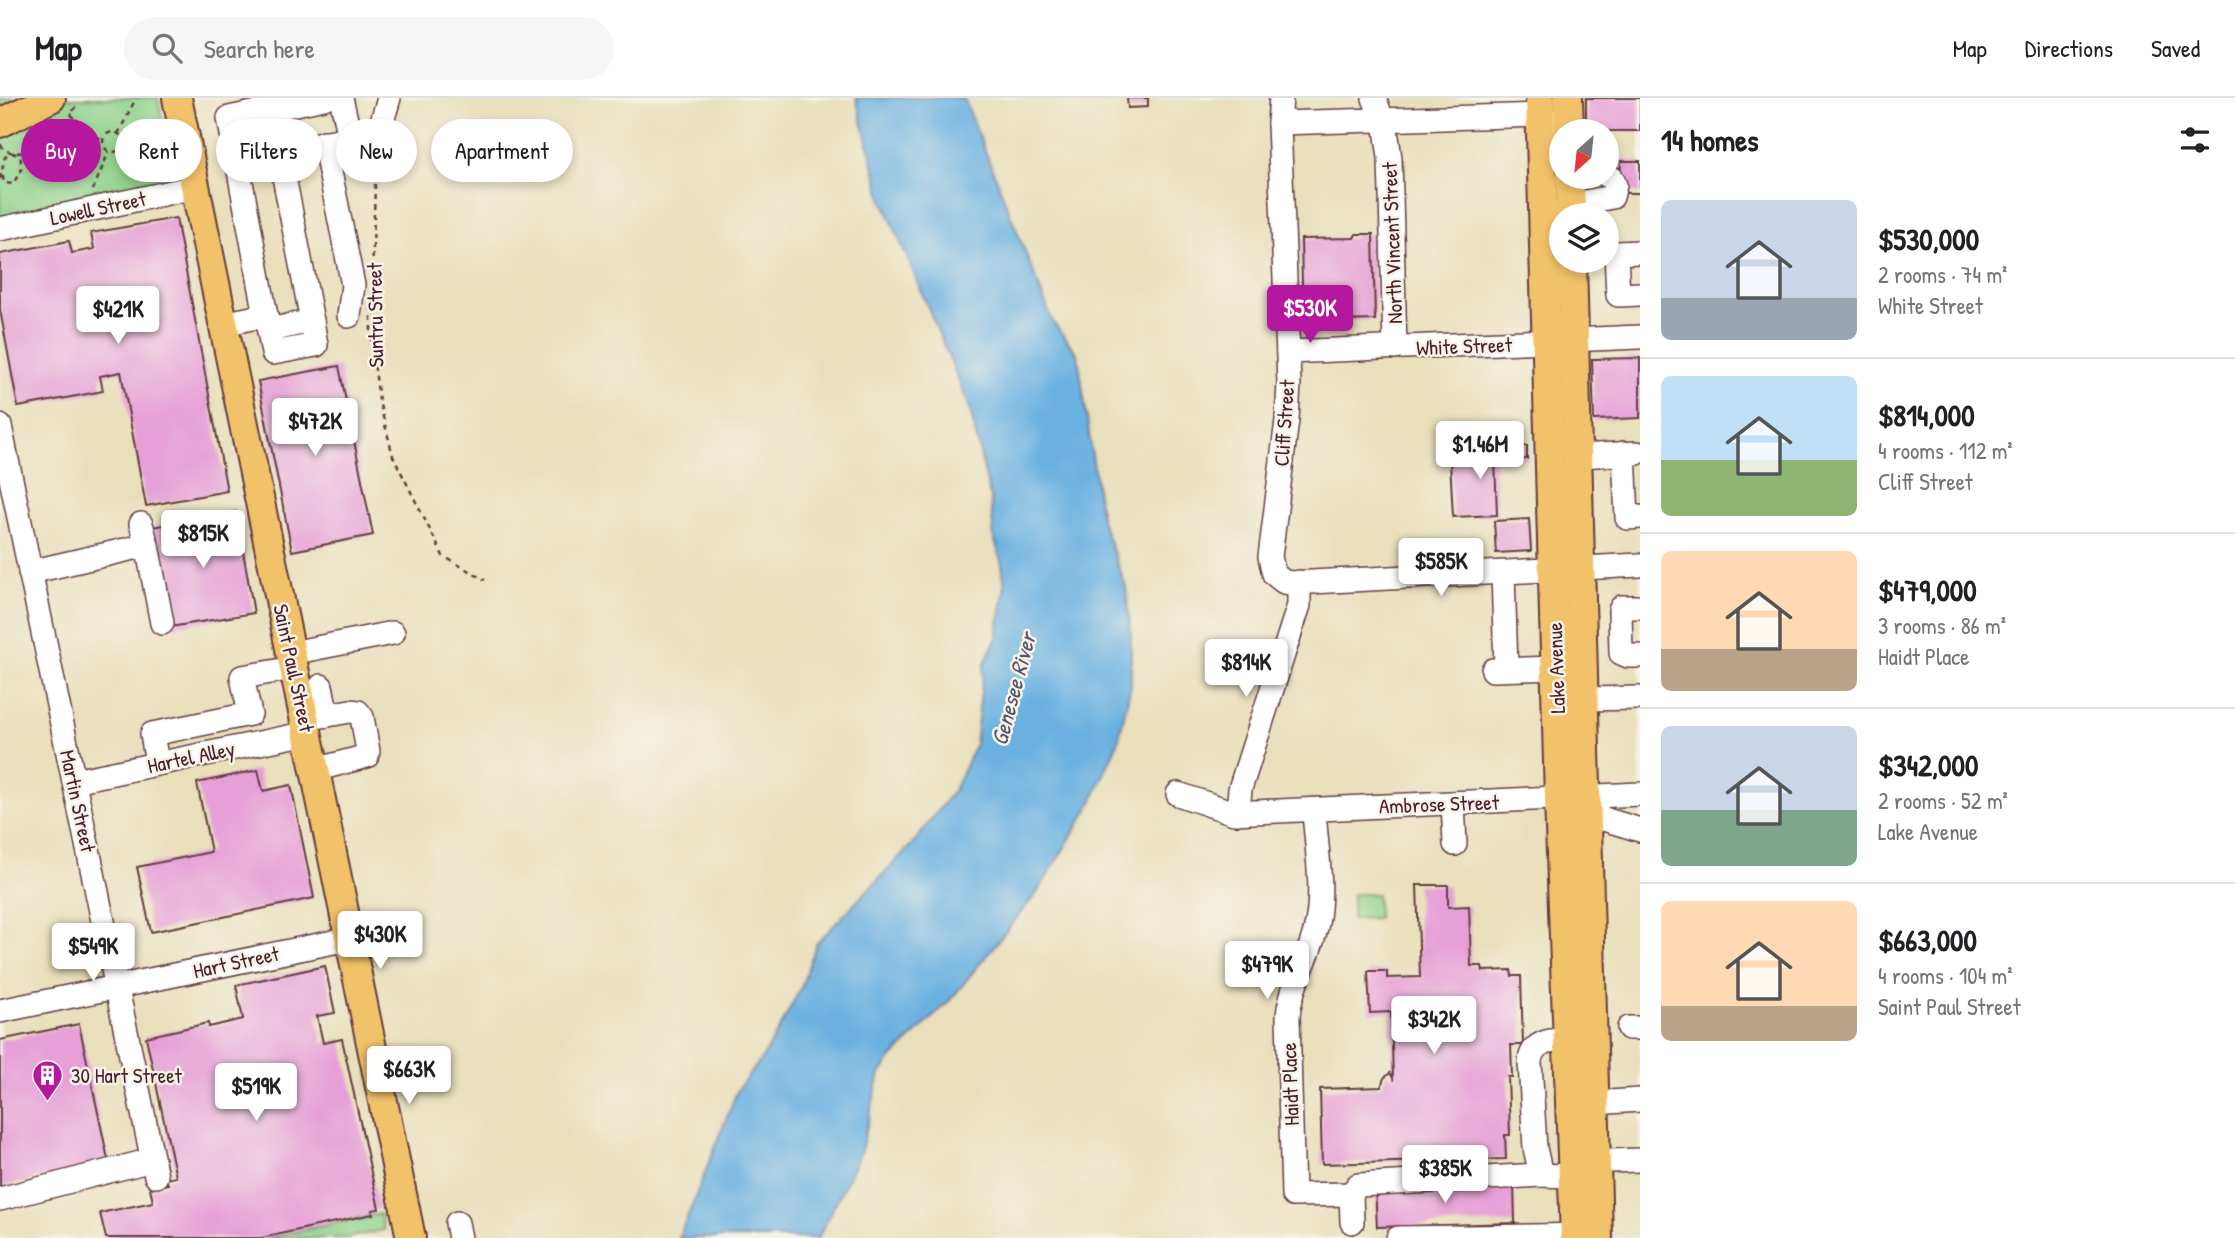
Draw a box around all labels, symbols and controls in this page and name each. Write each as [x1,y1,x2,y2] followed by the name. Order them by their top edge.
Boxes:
[124,17,614,80] search box
[35,26,82,70] text: Map
[148,29,186,67] icon: search
[204,31,315,66] text: Search here
[1953,32,1987,64] text: Map
[2025,32,2113,64] text: Directions
[2151,32,2200,64] text: Saved
[21,119,101,182] chip: Buy
[115,119,202,182] chip: Rent
[216,119,322,182] chip: Filters
[336,119,417,182] chip: New
[431,119,573,182] chip: Apartment
[1549,119,1619,189] north arrow
[1549,119,1619,273] map controls
[1661,120,1759,160] text: 14 homes
[2176,121,2214,159] icon: filters
[1375,161,1409,324] street label: North Vincent Street
[47,184,149,232] street label: Lowell Street
[1549,203,1619,273] button: layers
[1878,219,1979,259] text: $530,000
[1717,228,1801,312] icon: home
[1878,259,2007,290] text: 2 rooms · 74 m²
[360,262,390,368] street label: Suntru Street
[69,286,167,346] pin: $421K
[1261,286,1359,345] pin: $530K
[1878,290,1983,321] text: White Street
[1283,292,1337,323] text: $530K
[92,293,144,324] text: $421K
[1416,330,1513,362] street label: White Street
[1267,378,1302,467] street label: Cliff Street
[1878,395,1975,435] text: $814,000
[266,398,364,458] pin: $472K
[1717,404,1801,488] icon: home
[288,405,342,436] text: $472K
[1423,422,1537,481] pin: $1.46M
[1452,428,1508,459] text: $1.46M
[1878,435,2013,466] text: 4 rooms · 112 m²
[1878,466,1973,497] text: Cliff Street
[154,510,252,570] pin: $815K
[177,517,229,548] text: $815K
[1392,538,1490,598] pin: $585K
[1414,545,1468,576] text: $585K
[1878,570,1977,610] text: $479,000
[1717,579,1801,663] icon: home
[266,601,322,735] street label: Saint Paul Street
[1878,610,2006,641] text: 3 rooms · 86 m²
[1540,622,1572,714] street label: Lake Avenue
[983,626,1044,749] water label: Genesee River
[1197,640,1295,699] pin: $814K
[1878,641,1969,672] text: Haidt Place
[1221,646,1271,677] text: $814K
[145,734,237,780] street label: Hartel Alley
[1878,745,1978,785] text: $342,000
[53,747,103,856] street label: Martin Street
[1717,754,1801,838] icon: home
[1878,785,2008,816] text: 2 rooms · 52 m²
[1379,787,1500,821] street label: Ambrose Street
[1878,816,1978,847] text: Lake Avenue
[331,912,429,971] pin: $430K
[354,918,406,949] text: $430K
[1878,920,1977,960] text: $663,000
[44,924,142,983] pin: $549K
[1717,929,1801,1013] icon: home
[68,930,118,961] text: $549K
[190,939,282,985] street label: Hart Street
[1218,942,1316,1001] pin: $479K
[1241,948,1293,979] text: $479K
[1878,960,2012,991] text: 4 rooms · 104 m²
[1878,991,2021,1022] text: Saint Paul Street
[1385,996,1483,1056] pin: $342K
[1407,1003,1461,1034] text: $342K
[1274,1042,1306,1126] street label: Haidt Place
[360,1046,458,1106] pin: $663K
[383,1053,435,1084] text: $663K
[31,1058,65,1102] building icon: 30 Hart Street
[71,1061,183,1090] place label: 30 Hart Street
[207,1063,305,1123] pin: $519K
[231,1070,281,1101] text: $519K
[1396,1146,1494,1205] pin: $385K
[1418,1152,1472,1183] text: $385K

